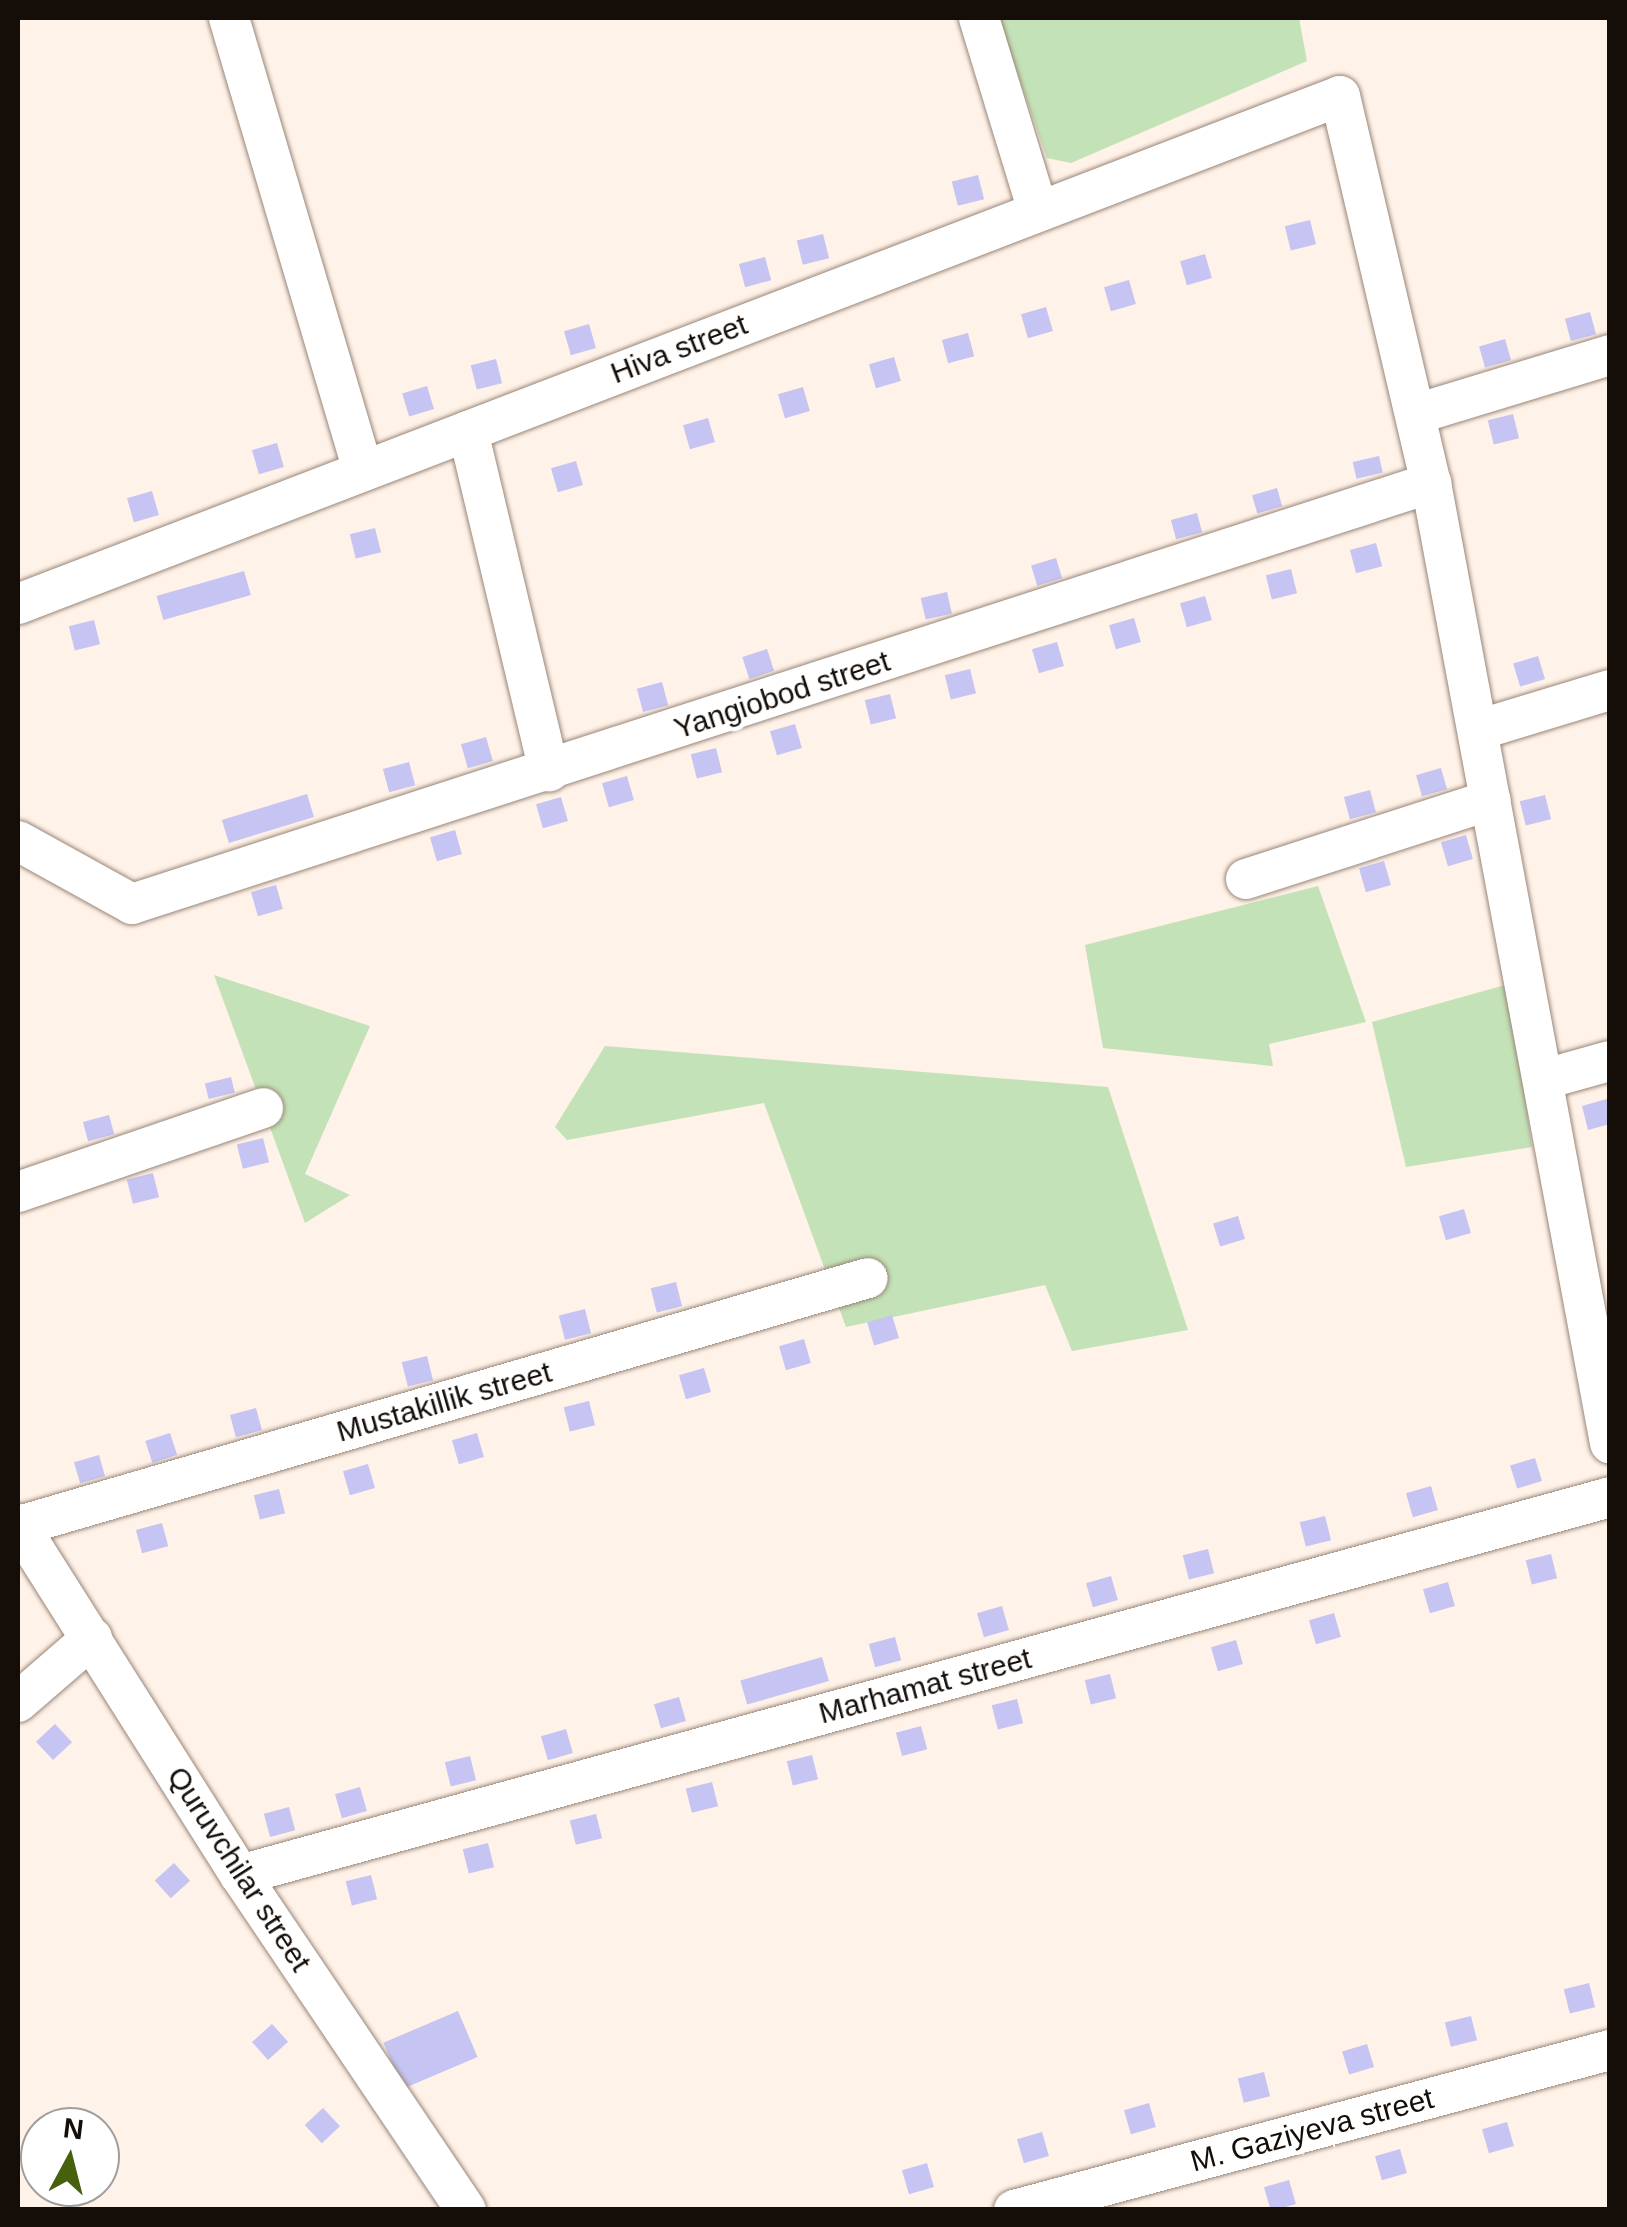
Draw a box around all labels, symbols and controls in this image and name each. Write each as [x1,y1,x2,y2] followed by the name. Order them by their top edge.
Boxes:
[606,307,752,391] street label: Hiva street
[670,643,894,747] street label: Yangiobod street
[332,1354,556,1450] street label: Mustakillik street
[815,1640,1035,1732] street label: Marhamat street
[159,1760,319,1978] street label: Quruvchilar street
[1187,2080,1437,2180] street label: M. Gaziyeva street
[20,2107,120,2207] north arrow
[62,2112,85,2145] text: N

